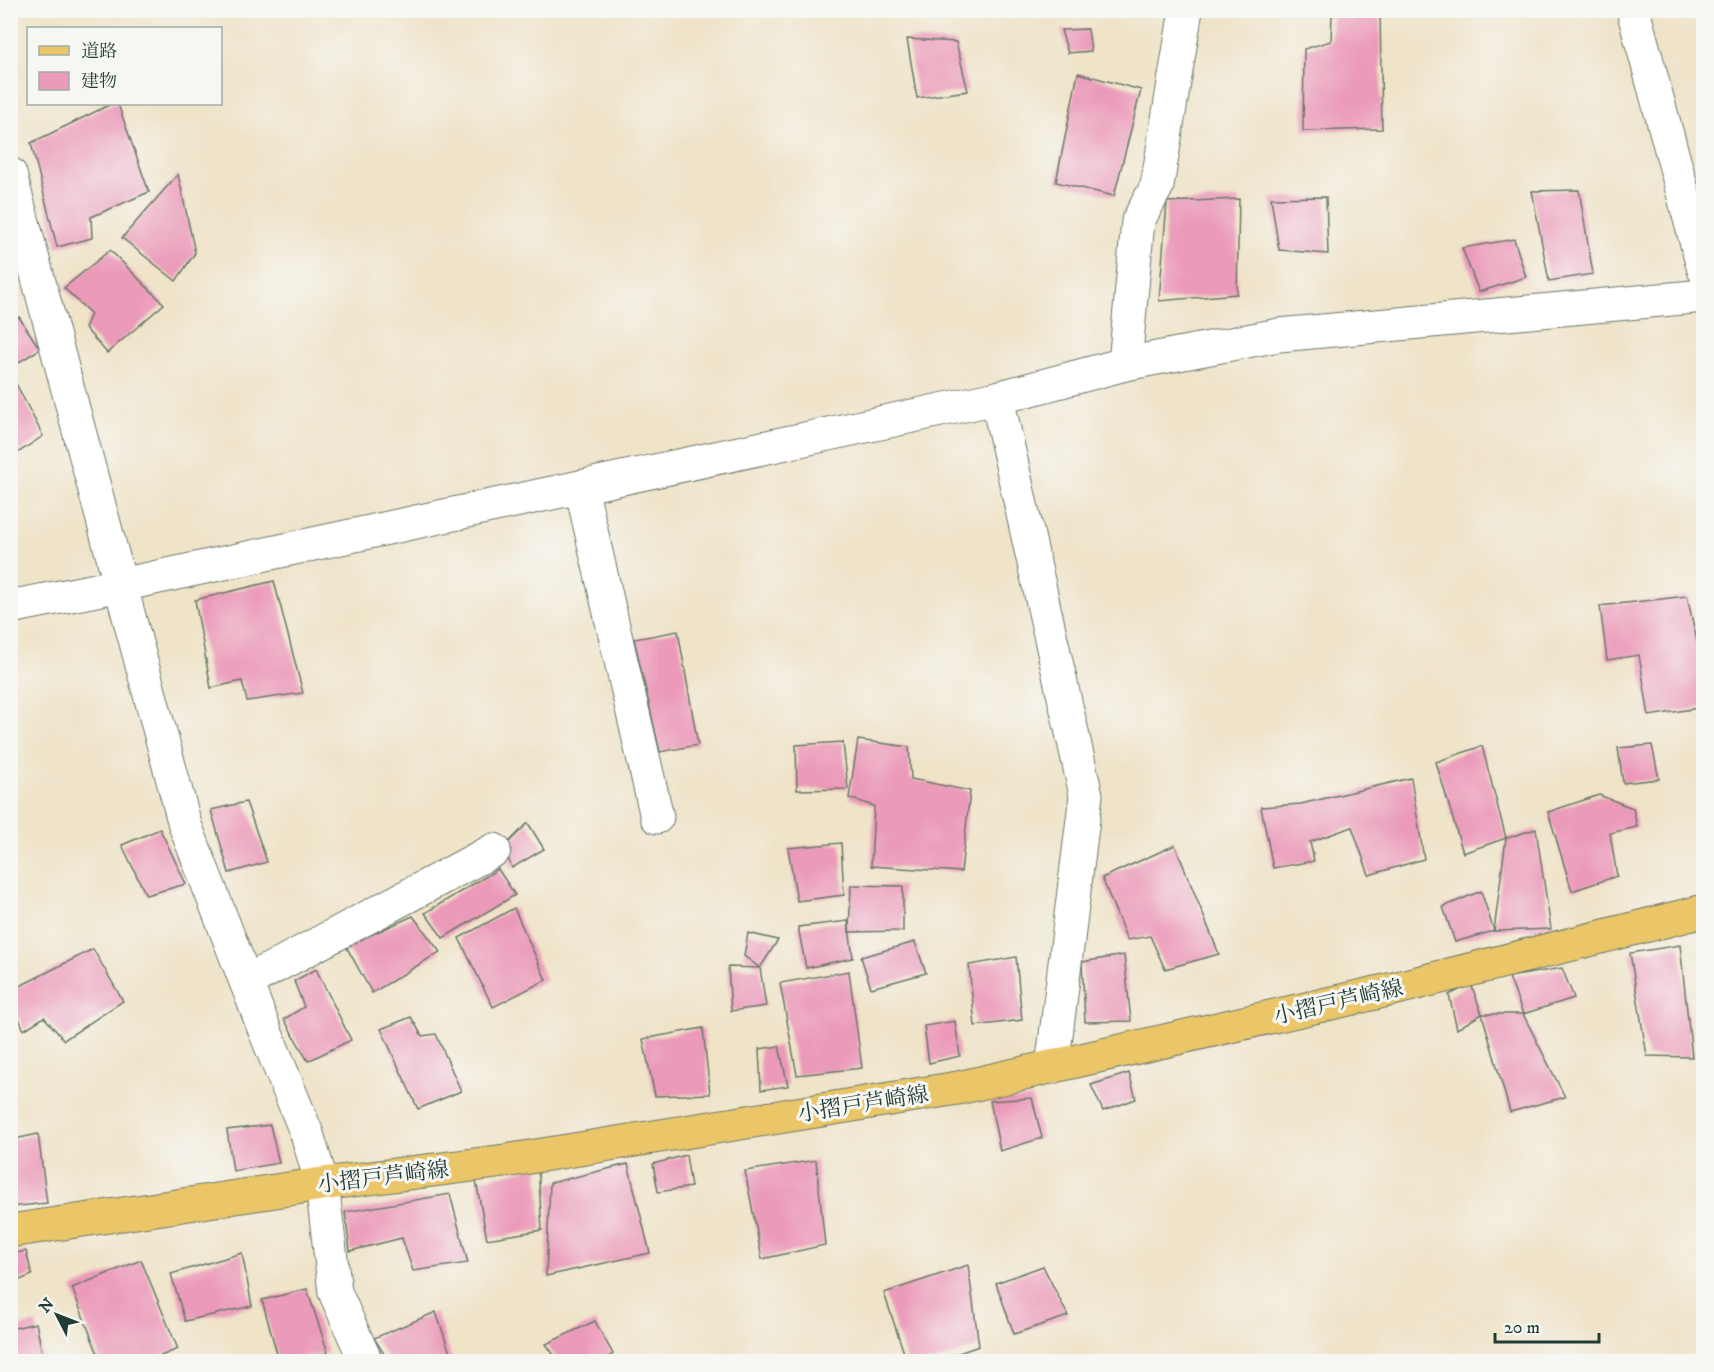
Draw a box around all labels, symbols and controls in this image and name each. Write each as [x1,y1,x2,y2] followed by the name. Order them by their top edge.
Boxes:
[27,27,222,105] legend
[81,41,117,63] text: 道路
[81,71,117,93] text: 建物
[1271,974,1406,1030] street label: 小摺戸芦崎線
[796,1081,931,1128] street label: 小摺戸芦崎線
[316,1156,450,1199] street label: 小摺戸芦崎線
[27,1285,87,1345] north arrow
[35,1294,58,1317] text: N
[1495,1306,1598,1344] scale bar
[1504,1317,1540,1339] text: 20 m

